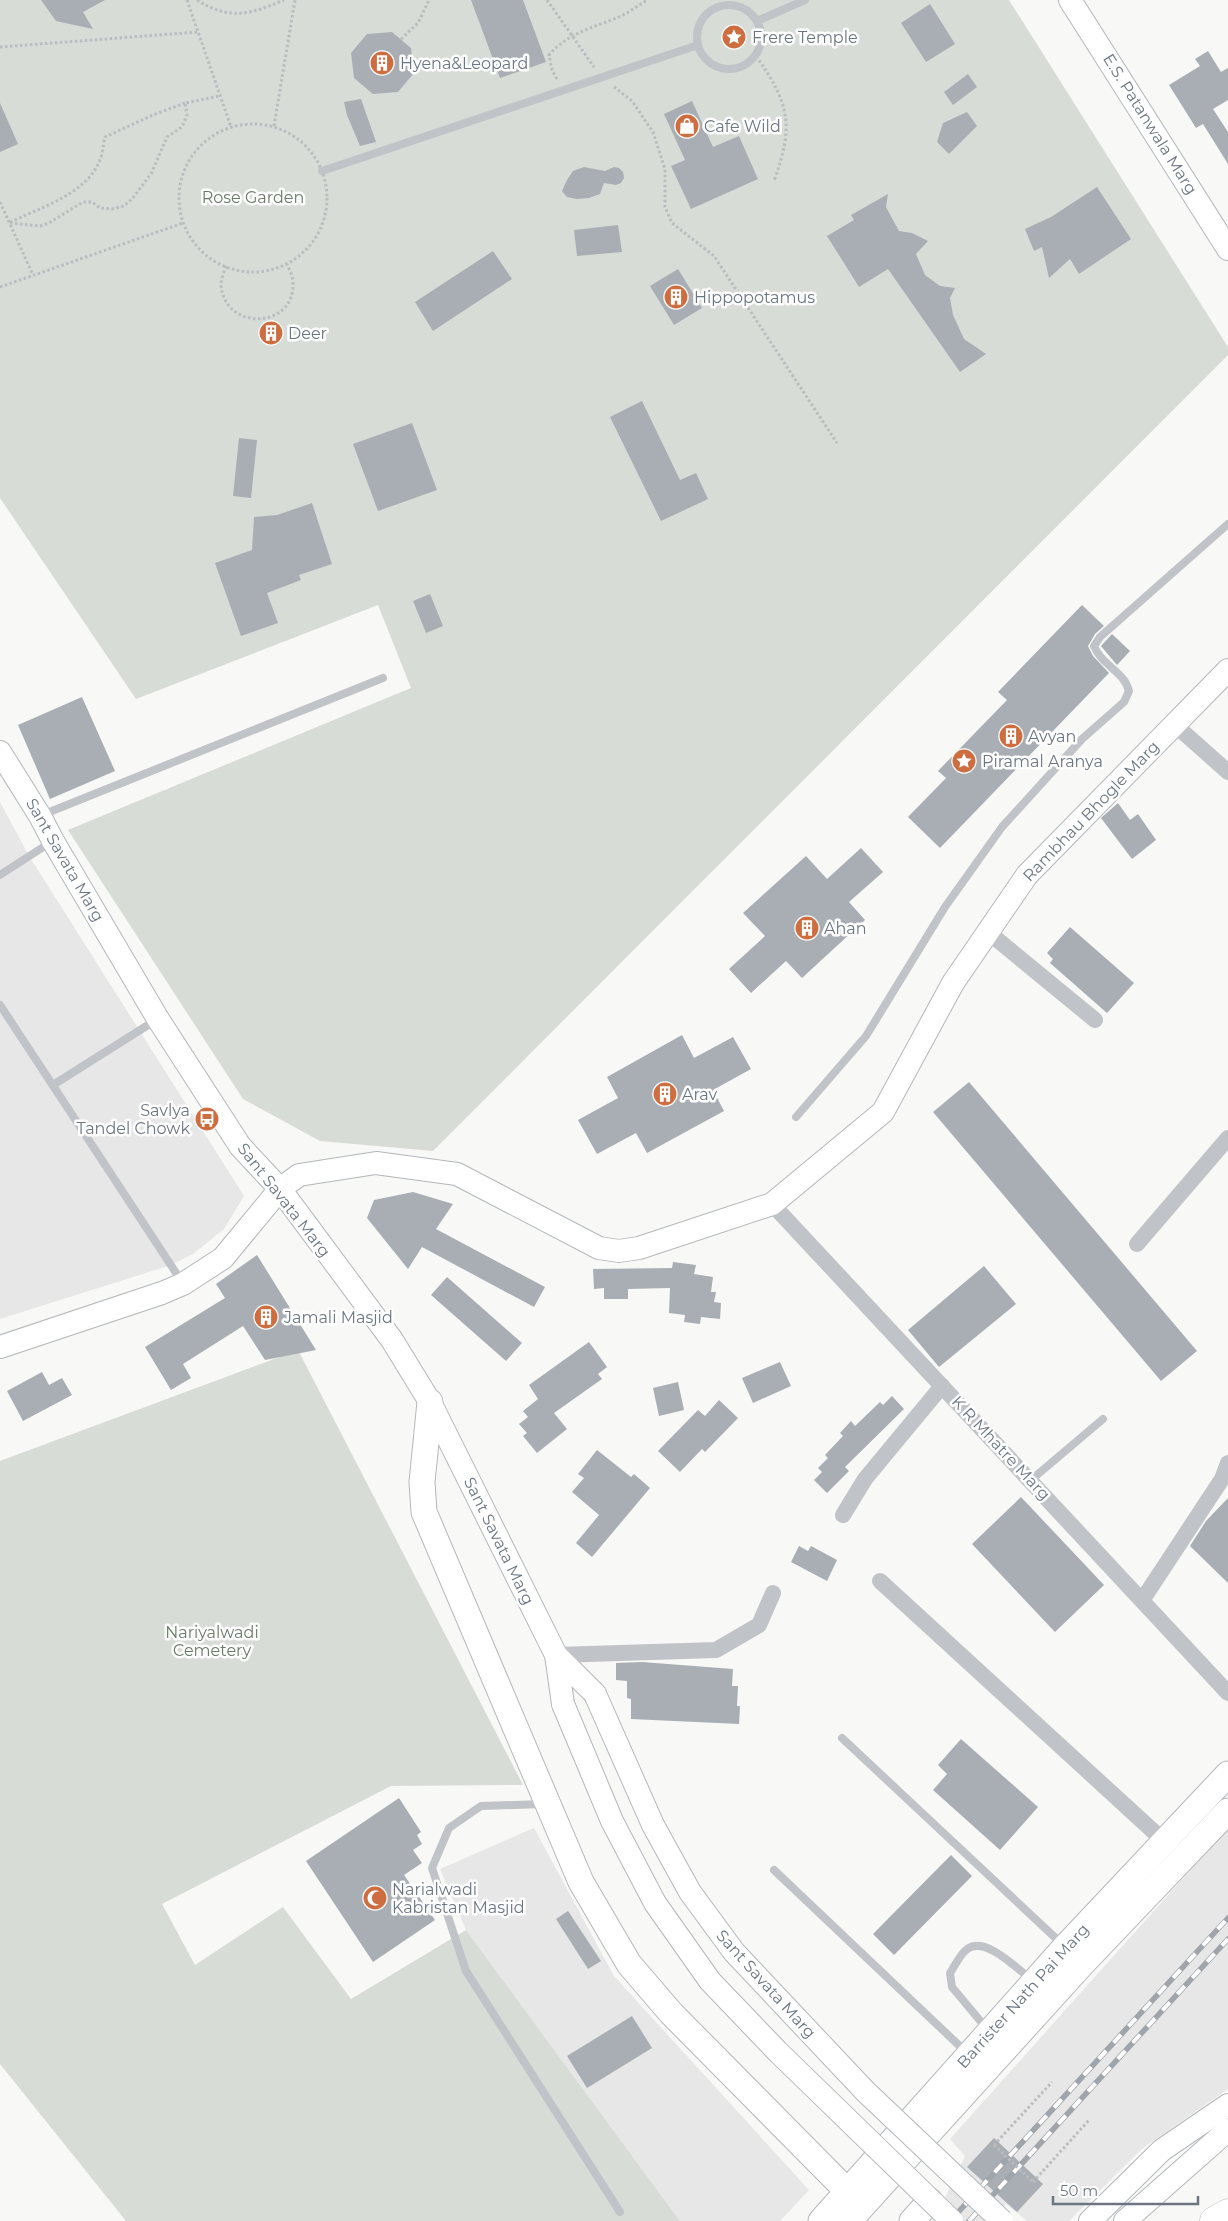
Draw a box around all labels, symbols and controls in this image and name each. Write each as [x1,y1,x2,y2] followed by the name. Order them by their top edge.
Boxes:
[721,24,747,50] place icon: Frere Temple
[752,28,858,47] place label: Frere Temple
[369,50,395,76] building icon: Hyena&Leopard
[1099,50,1201,198] street label: E.S. Patanwala Marg
[400,54,528,73] place label: Hyena&Leopard
[674,113,700,139] shop icon: Cafe Wild
[704,117,781,136] place label: Cafe Wild
[202,188,304,207] park label: Rose Garden
[663,284,689,310] building icon: Hippopotamus
[694,288,815,307] place label: Hippopotamus
[258,320,284,346] building icon: Deer
[288,324,327,343] place label: Deer
[998,723,1024,749] building icon: Avyan
[1028,727,1076,746] place label: Avyan
[1019,737,1163,885] street label: Rambhau Bhogle Marg
[951,748,977,774] place icon: Piramal Aranya
[982,752,1103,771] place label: Piramal Aranya
[22,795,108,925] street label: Sant Savata Marg
[794,915,820,941] building icon: Ahan
[824,919,867,938] place label: Ahan
[652,1081,678,1107] building icon: Arav
[682,1085,718,1104] place label: Arav
[76,1101,190,1138] place label: Savlya Tandel Chowk
[194,1106,220,1132] bus stop icon: Savlya Tandel Chowk
[234,1139,334,1261] street label: Sant Savata Marg
[253,1304,279,1330] building icon: Jamali Masjid
[283,1308,393,1327] place label: Jamali Masjid
[948,1392,1054,1504] street label: K R Mhatre Marg
[460,1474,538,1608] street label: Sant Savata Marg
[165,1623,259,1660] park label: Nariyalwadi Cemetery
[392,1880,525,1917] place label: Narialwadi Kabristan Masjid
[362,1885,388,1911] mosque icon: Narialwadi Kabristan Masjid
[953,1920,1093,2072] street label: Barrister Nath Pai Marg
[712,1926,820,2042] street label: Sant Savata Marg
[1053,2174,1198,2206] scale bar
[1060,2181,1098,2200] text: 50 m

